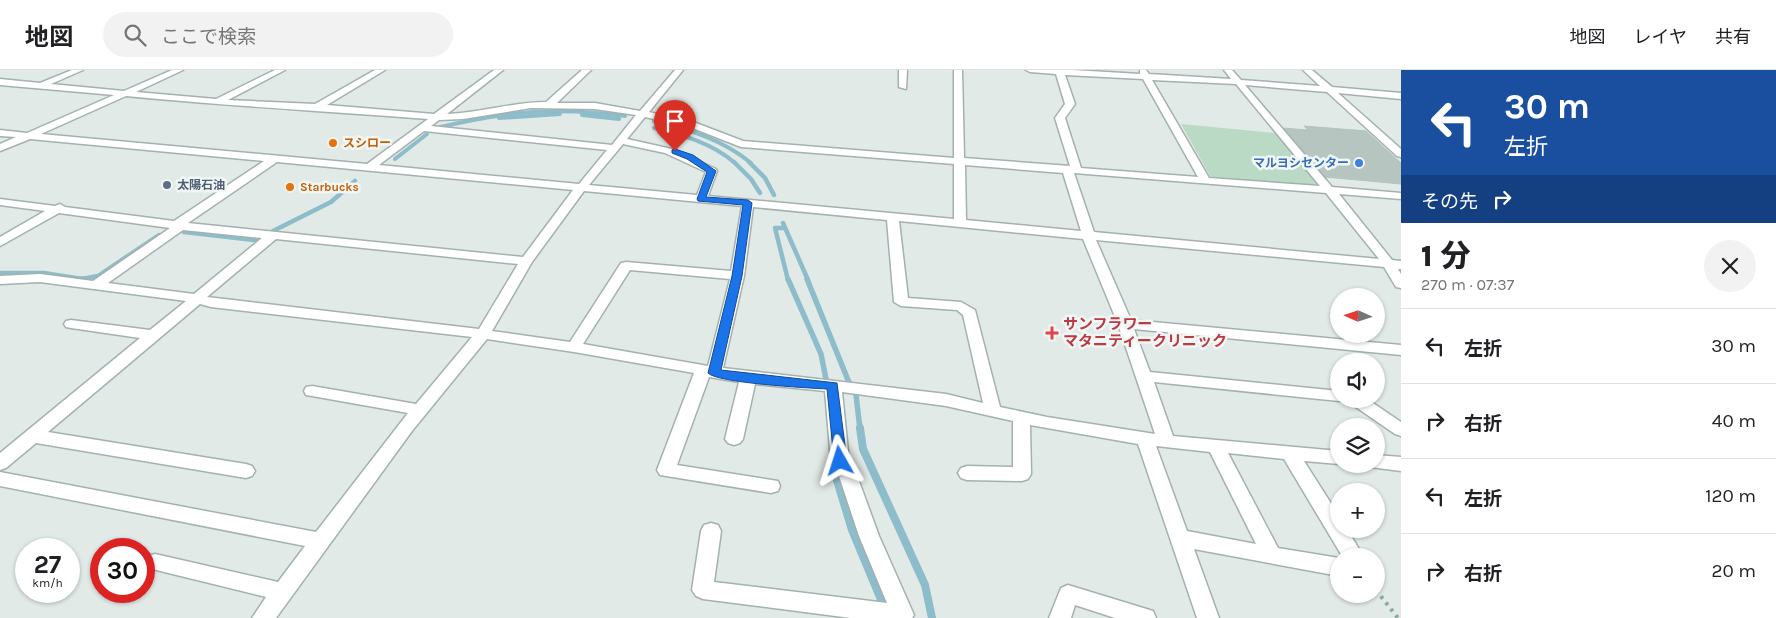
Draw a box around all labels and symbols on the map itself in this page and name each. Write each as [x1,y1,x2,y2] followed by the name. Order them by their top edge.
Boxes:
[654,100,696,151] pin
[343,136,391,150] place label: スシロー
[327,137,339,149] marker: スシロー
[1253,156,1349,170] place label: マルヨシセンター
[1353,157,1365,169] marker: マルヨシセンター
[177,178,225,192] place label: 太陽石油
[161,179,173,191] marker: 太陽石油
[300,180,359,194] place label: Starbucks
[284,181,296,193] marker: Starbucks
[1330,288,1385,342] north arrow
[1063,315,1227,350] place label: サンフラワー マタニティークリニック
[1045,326,1059,340] marker: サンフラワー マタニティークリニック
[813,434,865,486] position arrow
[90,538,155,603] speed limit sign: 30

